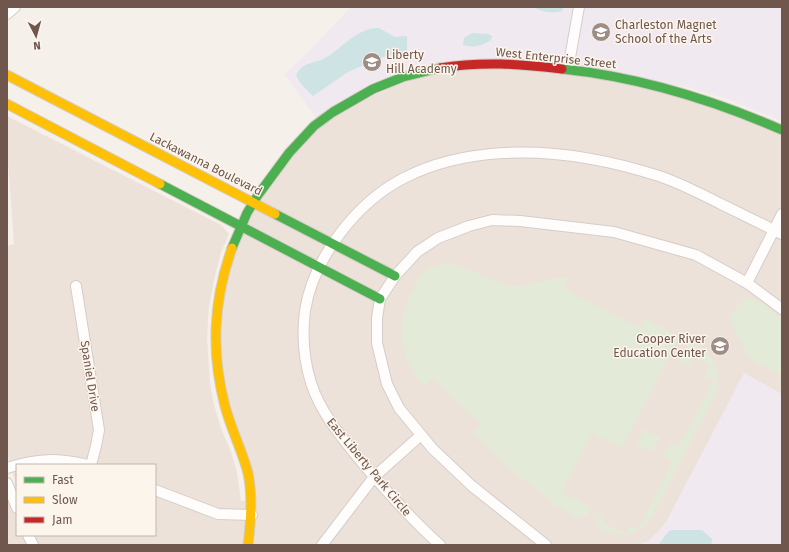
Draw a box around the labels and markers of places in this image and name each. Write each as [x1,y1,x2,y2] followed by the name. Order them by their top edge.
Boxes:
[615,18,717,46] place label: Charleston Magnet School of the Arts
[590,21,612,43] school or university icon: Charleston Magnet School of the Arts
[386,48,457,76] place label: Liberty Hill Academy
[361,51,383,73] school or university icon: Liberty Hill Academy
[613,332,706,360] place label: Cooper River Education Center
[709,335,731,357] school or university icon: Cooper River Education Center

